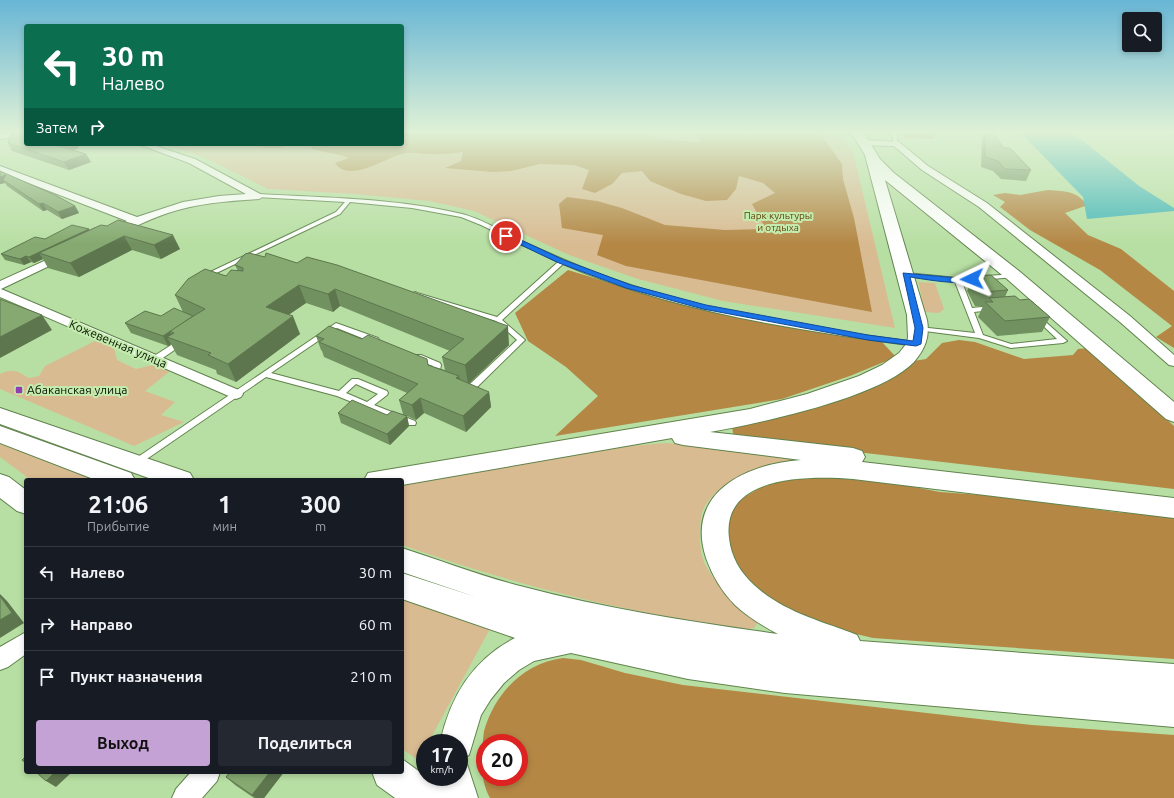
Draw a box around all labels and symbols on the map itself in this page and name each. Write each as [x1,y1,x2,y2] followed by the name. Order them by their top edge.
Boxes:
[744,210,812,233] park label: Парк культуры и отдыха
[489,219,523,253] pin
[951,258,993,300] position arrow
[67,317,169,370] street label: Кожевенная улица
[27,383,127,396] place label: Абаканская улица
[14,385,24,395] marker: Абаканская улица
[476,734,528,786] speed limit sign: 20

